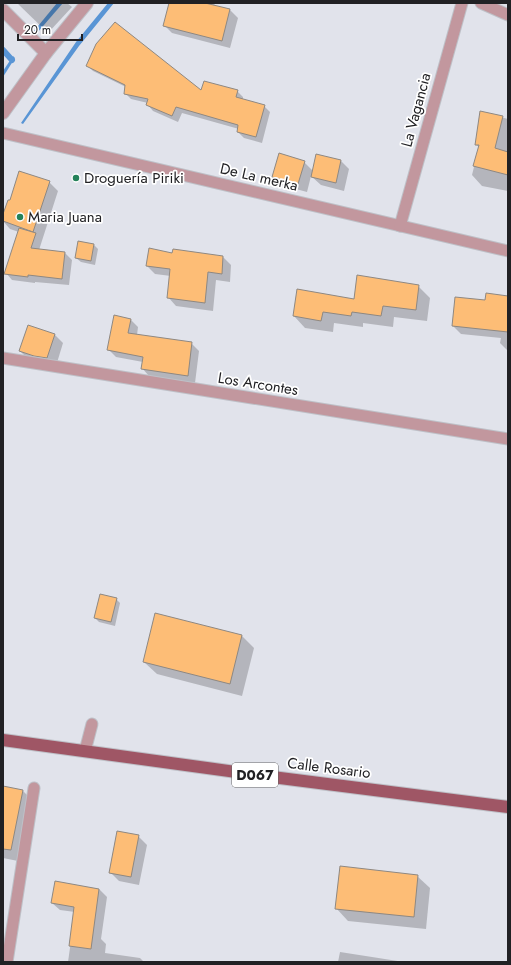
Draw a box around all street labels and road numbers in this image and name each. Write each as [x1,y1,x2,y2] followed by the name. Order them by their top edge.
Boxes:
[396,70,436,150] street label: La Vagancia
[218,157,300,197] street label: De La merka
[216,367,300,401] street label: Los Arcontes
[286,752,372,784] street label: Calle Rosario
[232,763,278,787] road number: D067

